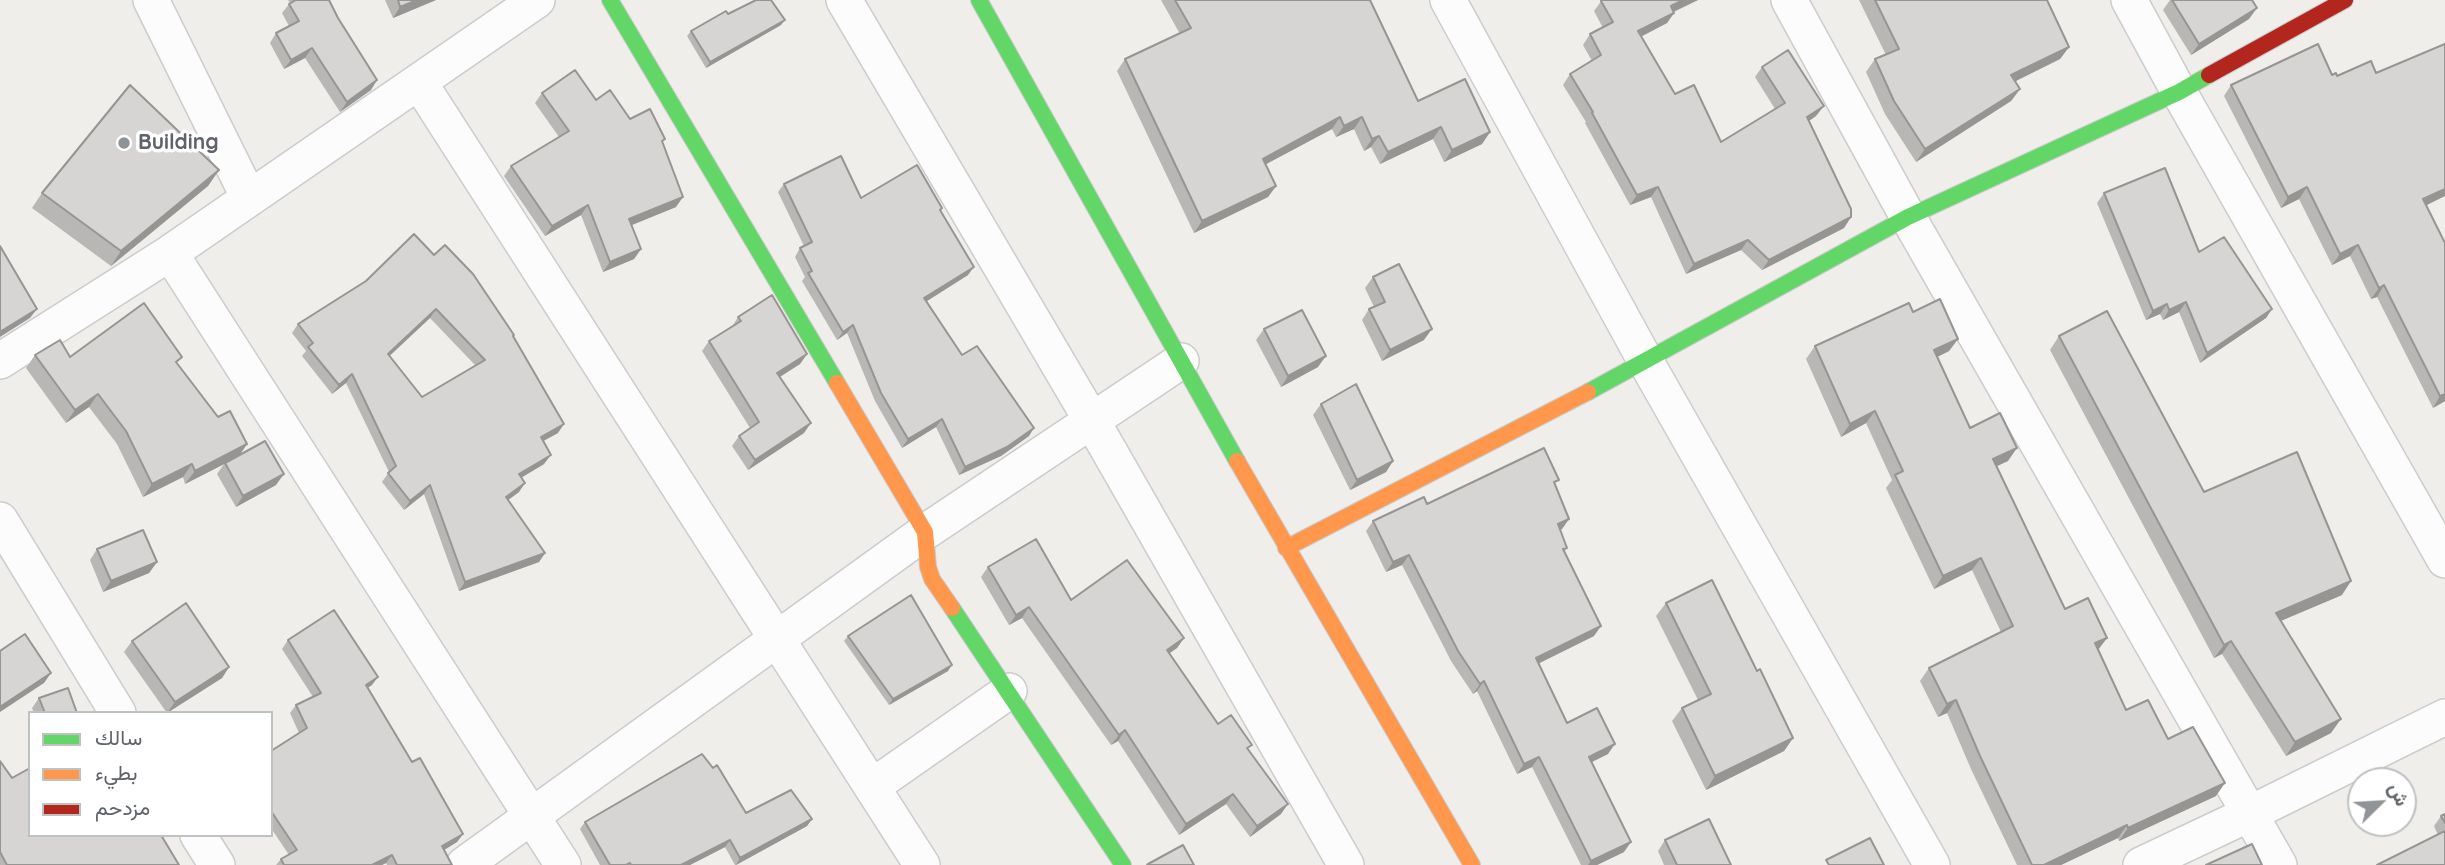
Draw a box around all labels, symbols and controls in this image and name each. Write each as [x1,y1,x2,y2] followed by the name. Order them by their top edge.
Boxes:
[138,130,219,156] place label: Building
[116,135,132,151] marker: Building
[28,711,273,837] legend
[95,724,142,750] text: سالك
[95,759,138,785] text: بطيء
[2347,767,2417,837] north arrow
[2384,779,2415,810] text: ش
[95,794,150,820] text: مزدحم

